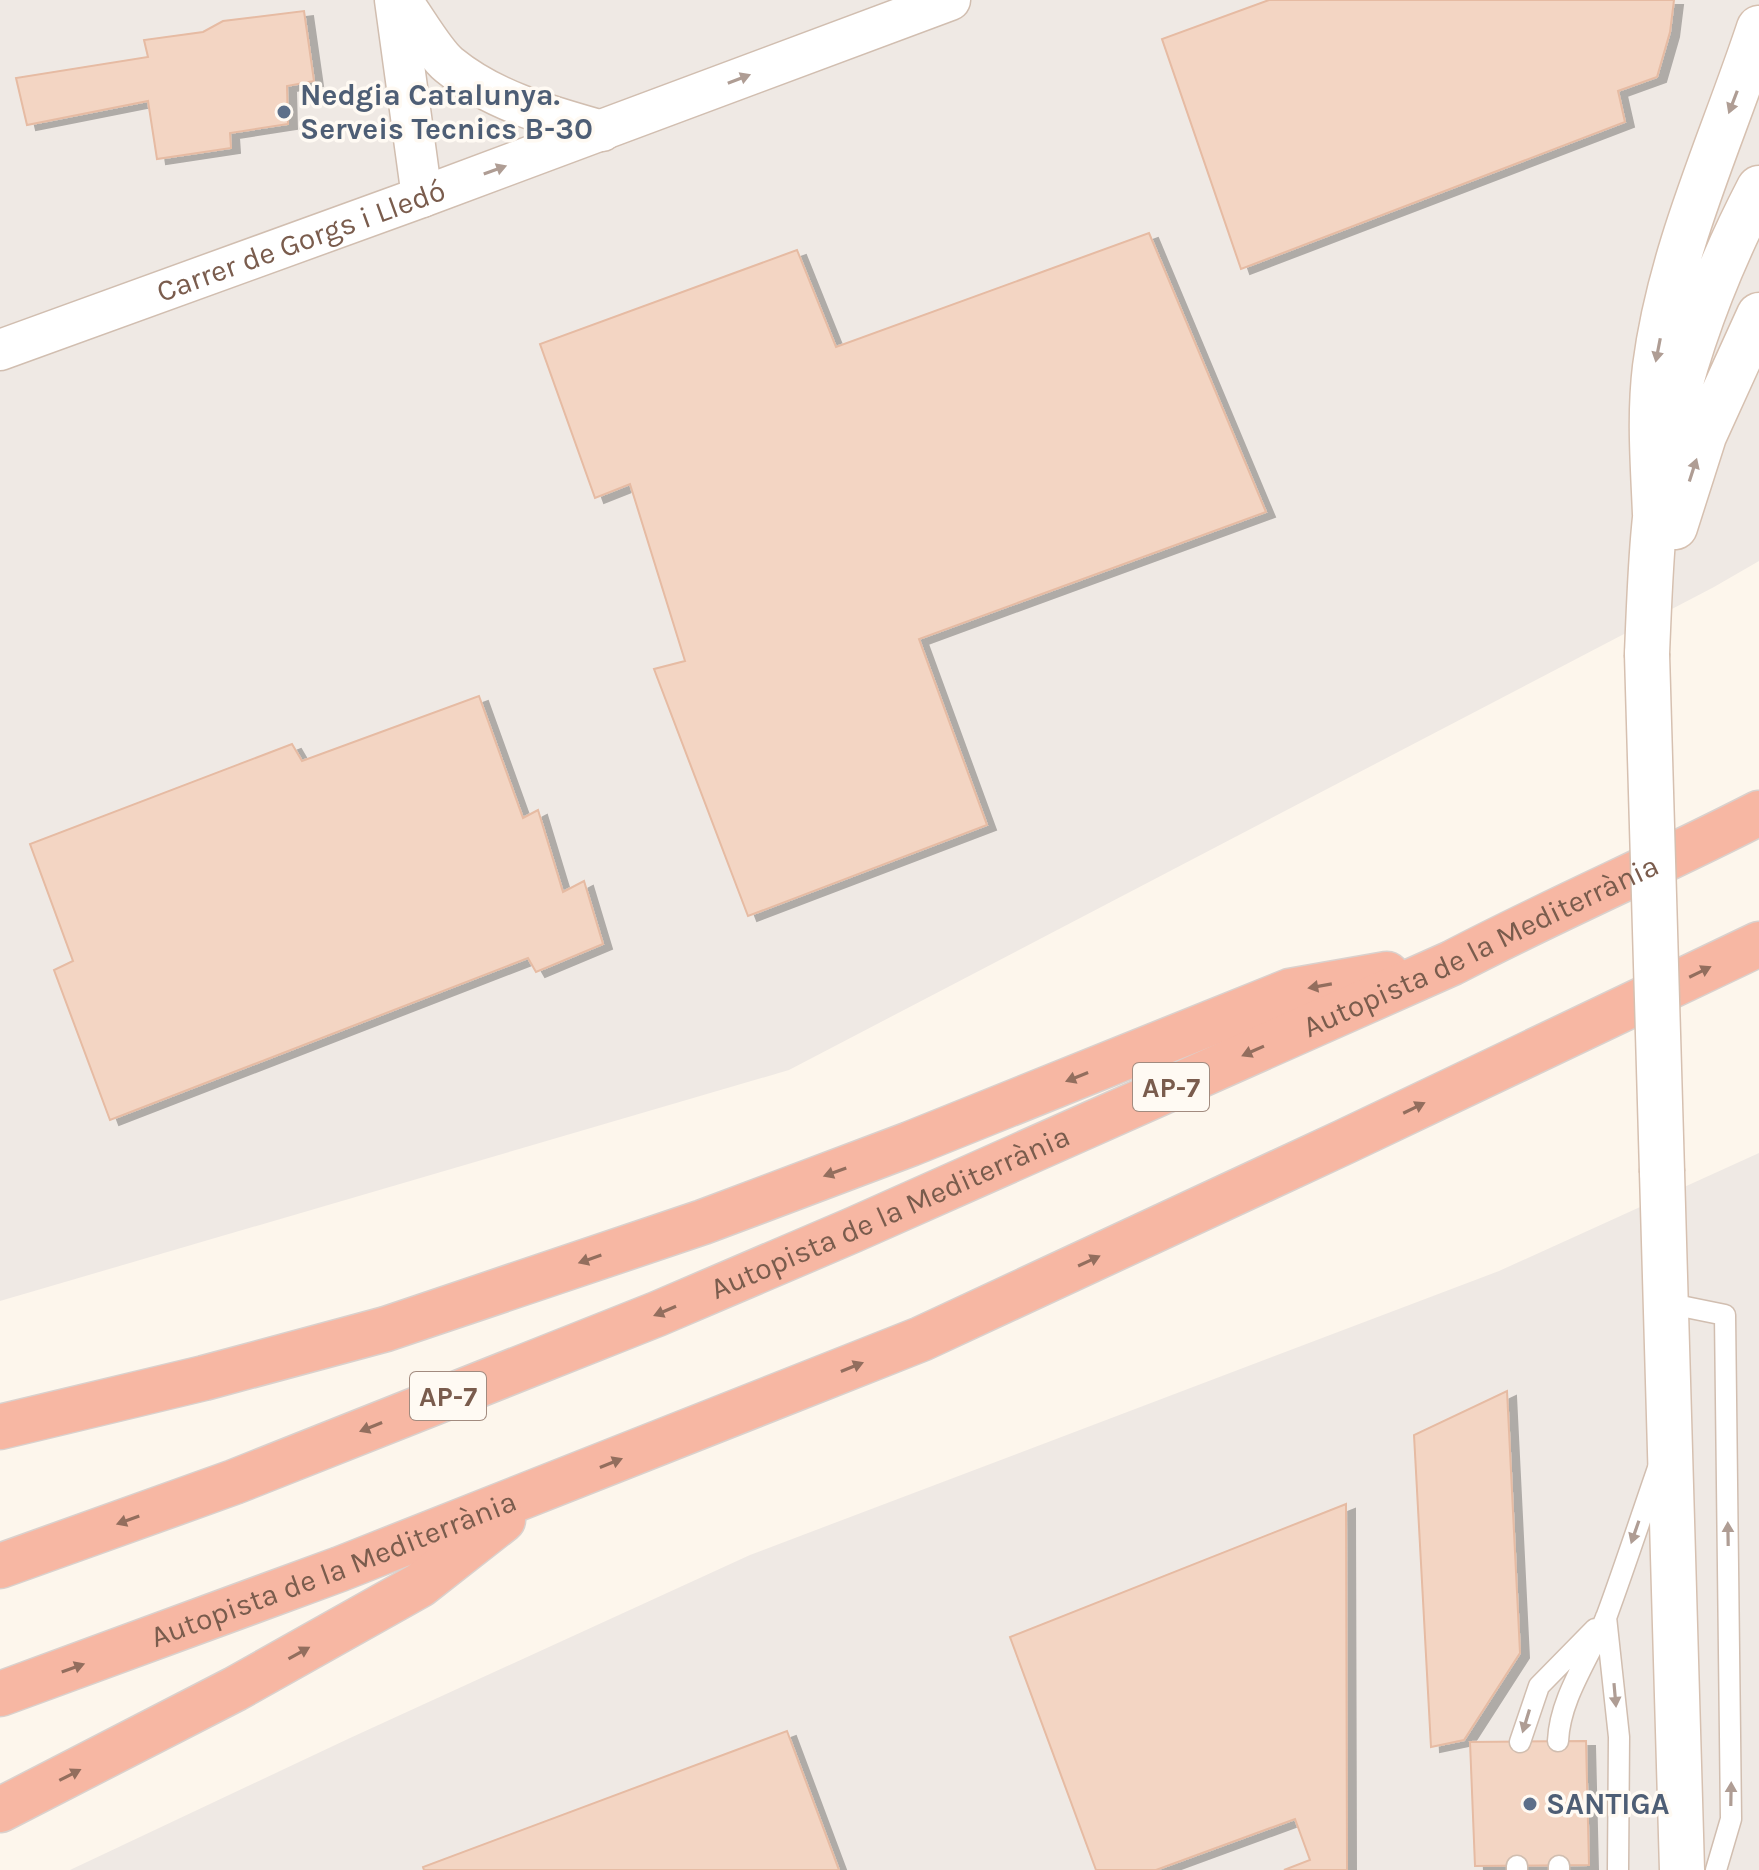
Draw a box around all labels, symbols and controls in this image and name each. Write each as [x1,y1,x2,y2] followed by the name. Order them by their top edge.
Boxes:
[727,72,751,85] one-way arrow
[300,77,593,147] place label: Nedgia Catalunya. Serveis Tecnics B-30
[1726,90,1739,114] one-way arrow
[275,103,293,121] marker: Nedgia Catalunya. Serveis Tecnics B-30
[483,163,507,176] one-way arrow
[152,172,450,310] street label: Carrer de Gorgs i Lledó
[1652,338,1664,363] one-way arrow
[1688,458,1700,482] one-way arrow
[1297,847,1664,1045] street label: Autopista de la Mediterrània
[1688,965,1711,979] one-way arrow
[1307,980,1332,992] one-way arrow
[1241,1045,1264,1058] one-way arrow
[1133,1063,1209,1111] road number: AP-7
[1065,1070,1089,1083] one-way arrow
[1403,1101,1426,1115] one-way arrow
[705,1118,1075,1307] street label: Autopista de la Mediterrània
[823,1166,847,1179] one-way arrow
[578,1254,602,1266] one-way arrow
[1078,1254,1101,1268] one-way arrow
[653,1304,676,1317] one-way arrow
[840,1360,864,1373] one-way arrow
[410,1372,486,1420] road number: AP-7
[359,1421,383,1434] one-way arrow
[599,1457,623,1470] one-way arrow
[145,1483,522,1655] street label: Autopista de la Mediterrània
[116,1514,140,1527] one-way arrow
[1629,1520,1641,1544] one-way arrow
[1722,1521,1734,1546] one-way arrow
[288,1646,311,1660] one-way arrow
[62,1661,86,1674] one-way arrow
[1609,1683,1622,1708] one-way arrow
[1519,1709,1532,1733] one-way arrow
[58,1769,81,1782] one-way arrow
[1725,1781,1738,1806] one-way arrow
[1546,1786,1670,1822] place label: SANTIGA
[1521,1795,1539,1813] marker: SANTIGA

